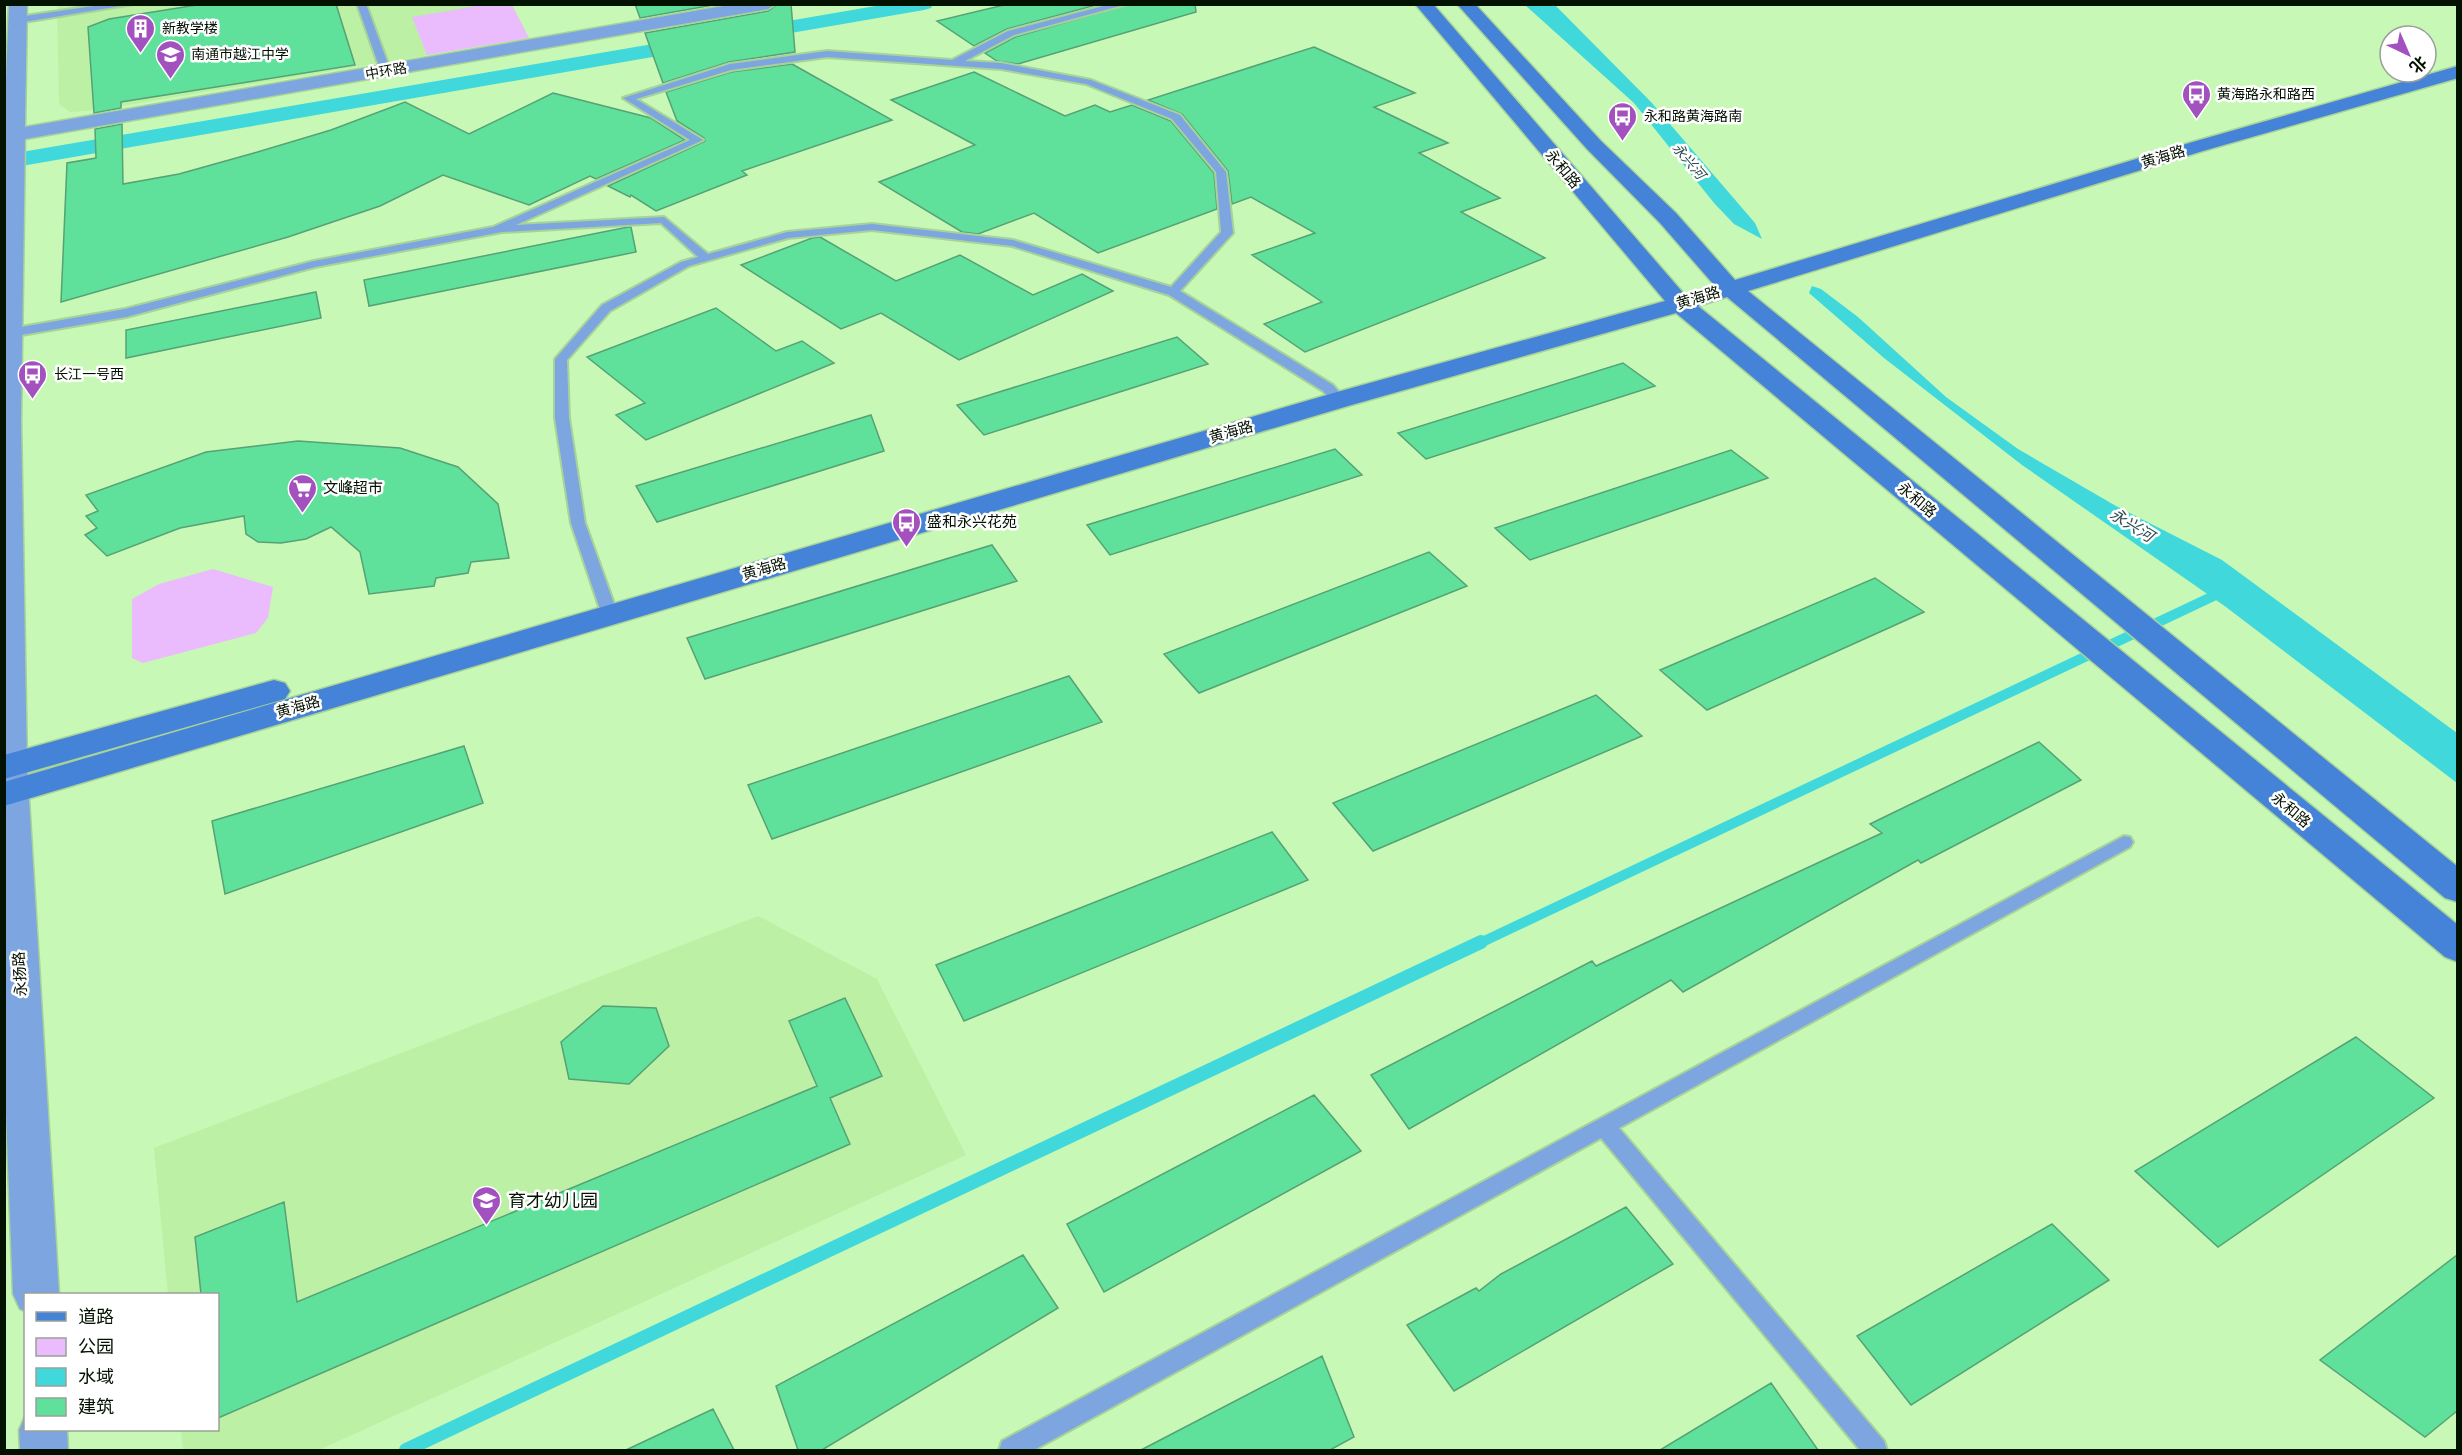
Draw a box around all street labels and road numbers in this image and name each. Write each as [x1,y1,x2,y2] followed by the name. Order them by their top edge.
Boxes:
[364,59,408,83] street label: 中环路
[2139,142,2187,172] street label: 黄海路
[1542,146,1584,192] street label: 永和路
[1674,283,1722,313] street label: 黄海路
[1207,417,1255,447] street label: 黄海路
[1894,479,1940,521] street label: 永和路
[740,554,788,584] street label: 黄海路
[274,692,322,722] street label: 黄海路
[2268,789,2314,831] street label: 永和路
[10,951,30,997] street label: 永扬路

